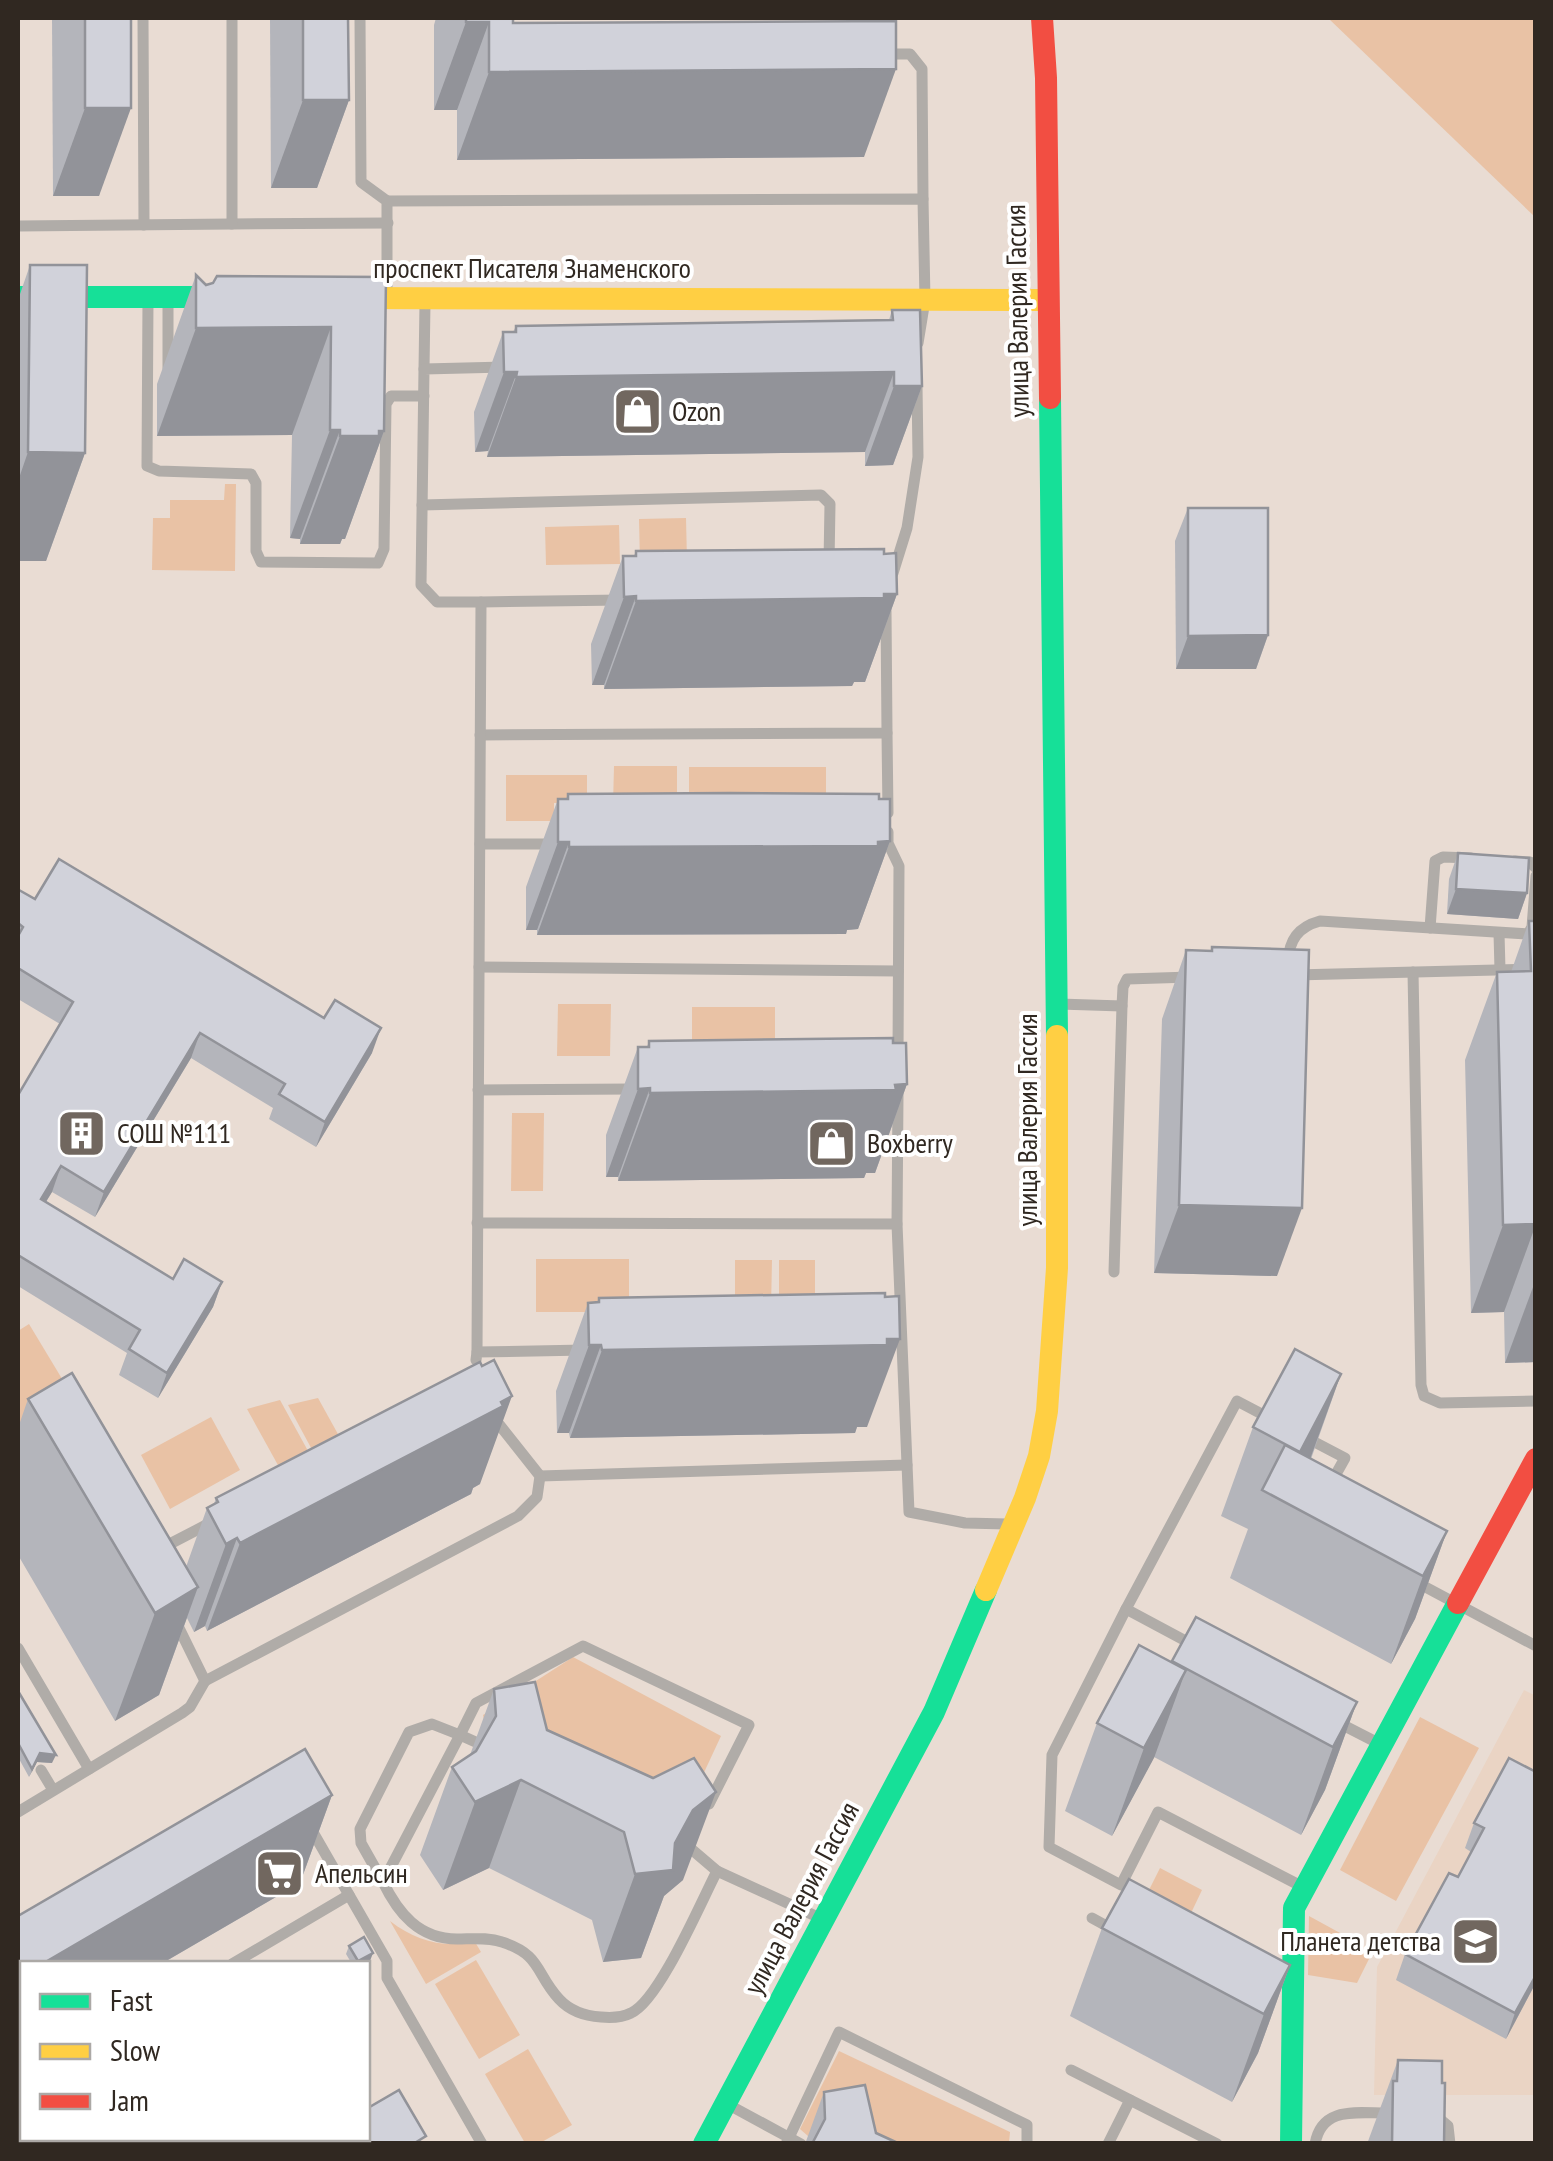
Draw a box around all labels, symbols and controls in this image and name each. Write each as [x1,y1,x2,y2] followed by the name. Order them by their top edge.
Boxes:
[996,204,1037,418] street label: улица Валерия Гассия
[373,249,691,286] street label: проспект Писателя Знаменского
[611,385,663,437] shop icon: Ozon
[672,392,721,429] place label: Ozon
[1008,1013,1045,1227] street label: улица Валерия Гассия
[56,1107,108,1159] building icon: СОШ №111
[117,1114,231,1151] place label: СОШ №111
[806,1117,858,1169] shop icon: Boxberry
[867,1124,953,1161] place label: Boxberry
[734,1795,867,2001] street label: улица Валерия Гассия
[254,1847,306,1899] supermarket icon: Апельсин
[315,1854,408,1891] place label: Апельсин
[1450,1915,1502,1967] school or university icon: Планета детства
[1280,1922,1441,1959] place label: Планета детства
[20,1961,370,2141] legend
[110,1980,154,2019] text: Fast
[110,2030,161,2069] text: Slow
[109,2080,149,2119] text: Jam

